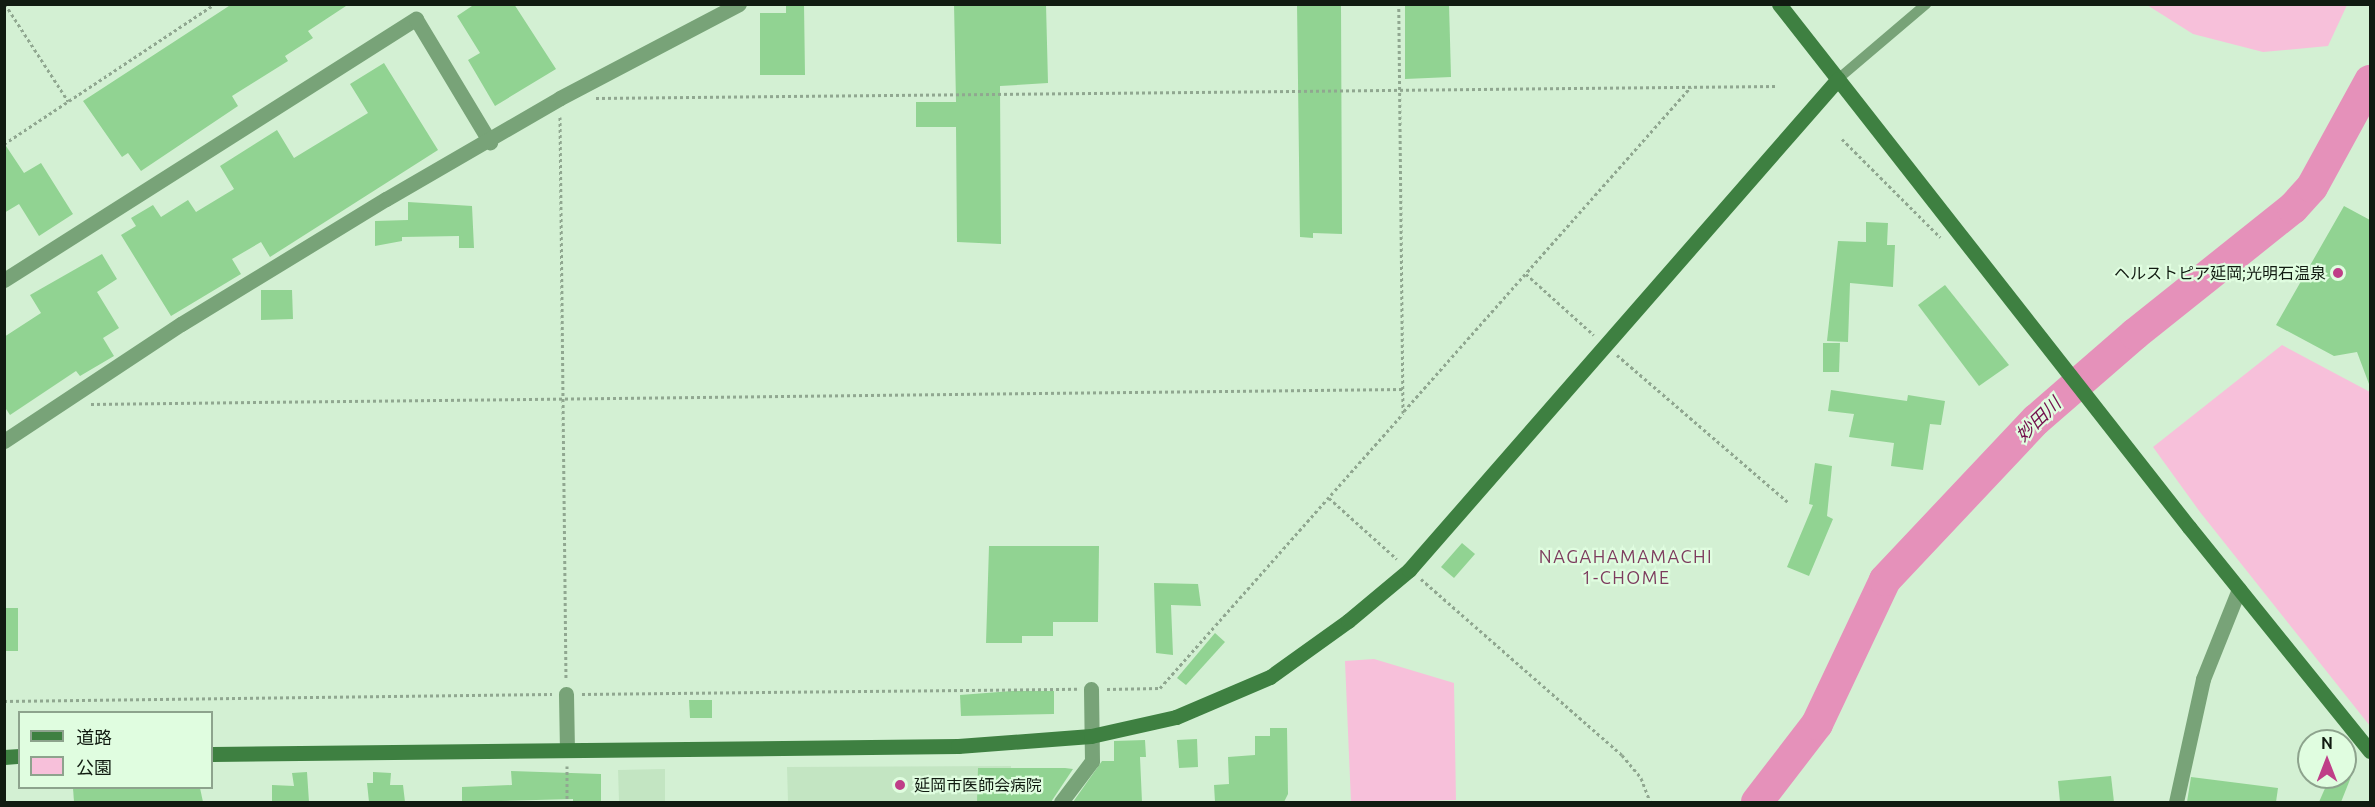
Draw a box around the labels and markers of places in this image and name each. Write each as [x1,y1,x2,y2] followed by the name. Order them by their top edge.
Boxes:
[2114,263,2326,283] place label: ヘルストピア延岡;光明石温泉
[2331,266,2345,280] marker: ヘルストピア延岡;光明石温泉
[914,775,1042,795] place label: 延岡市医師会病院
[891,776,909,794] marker: 延岡市医師会病院

